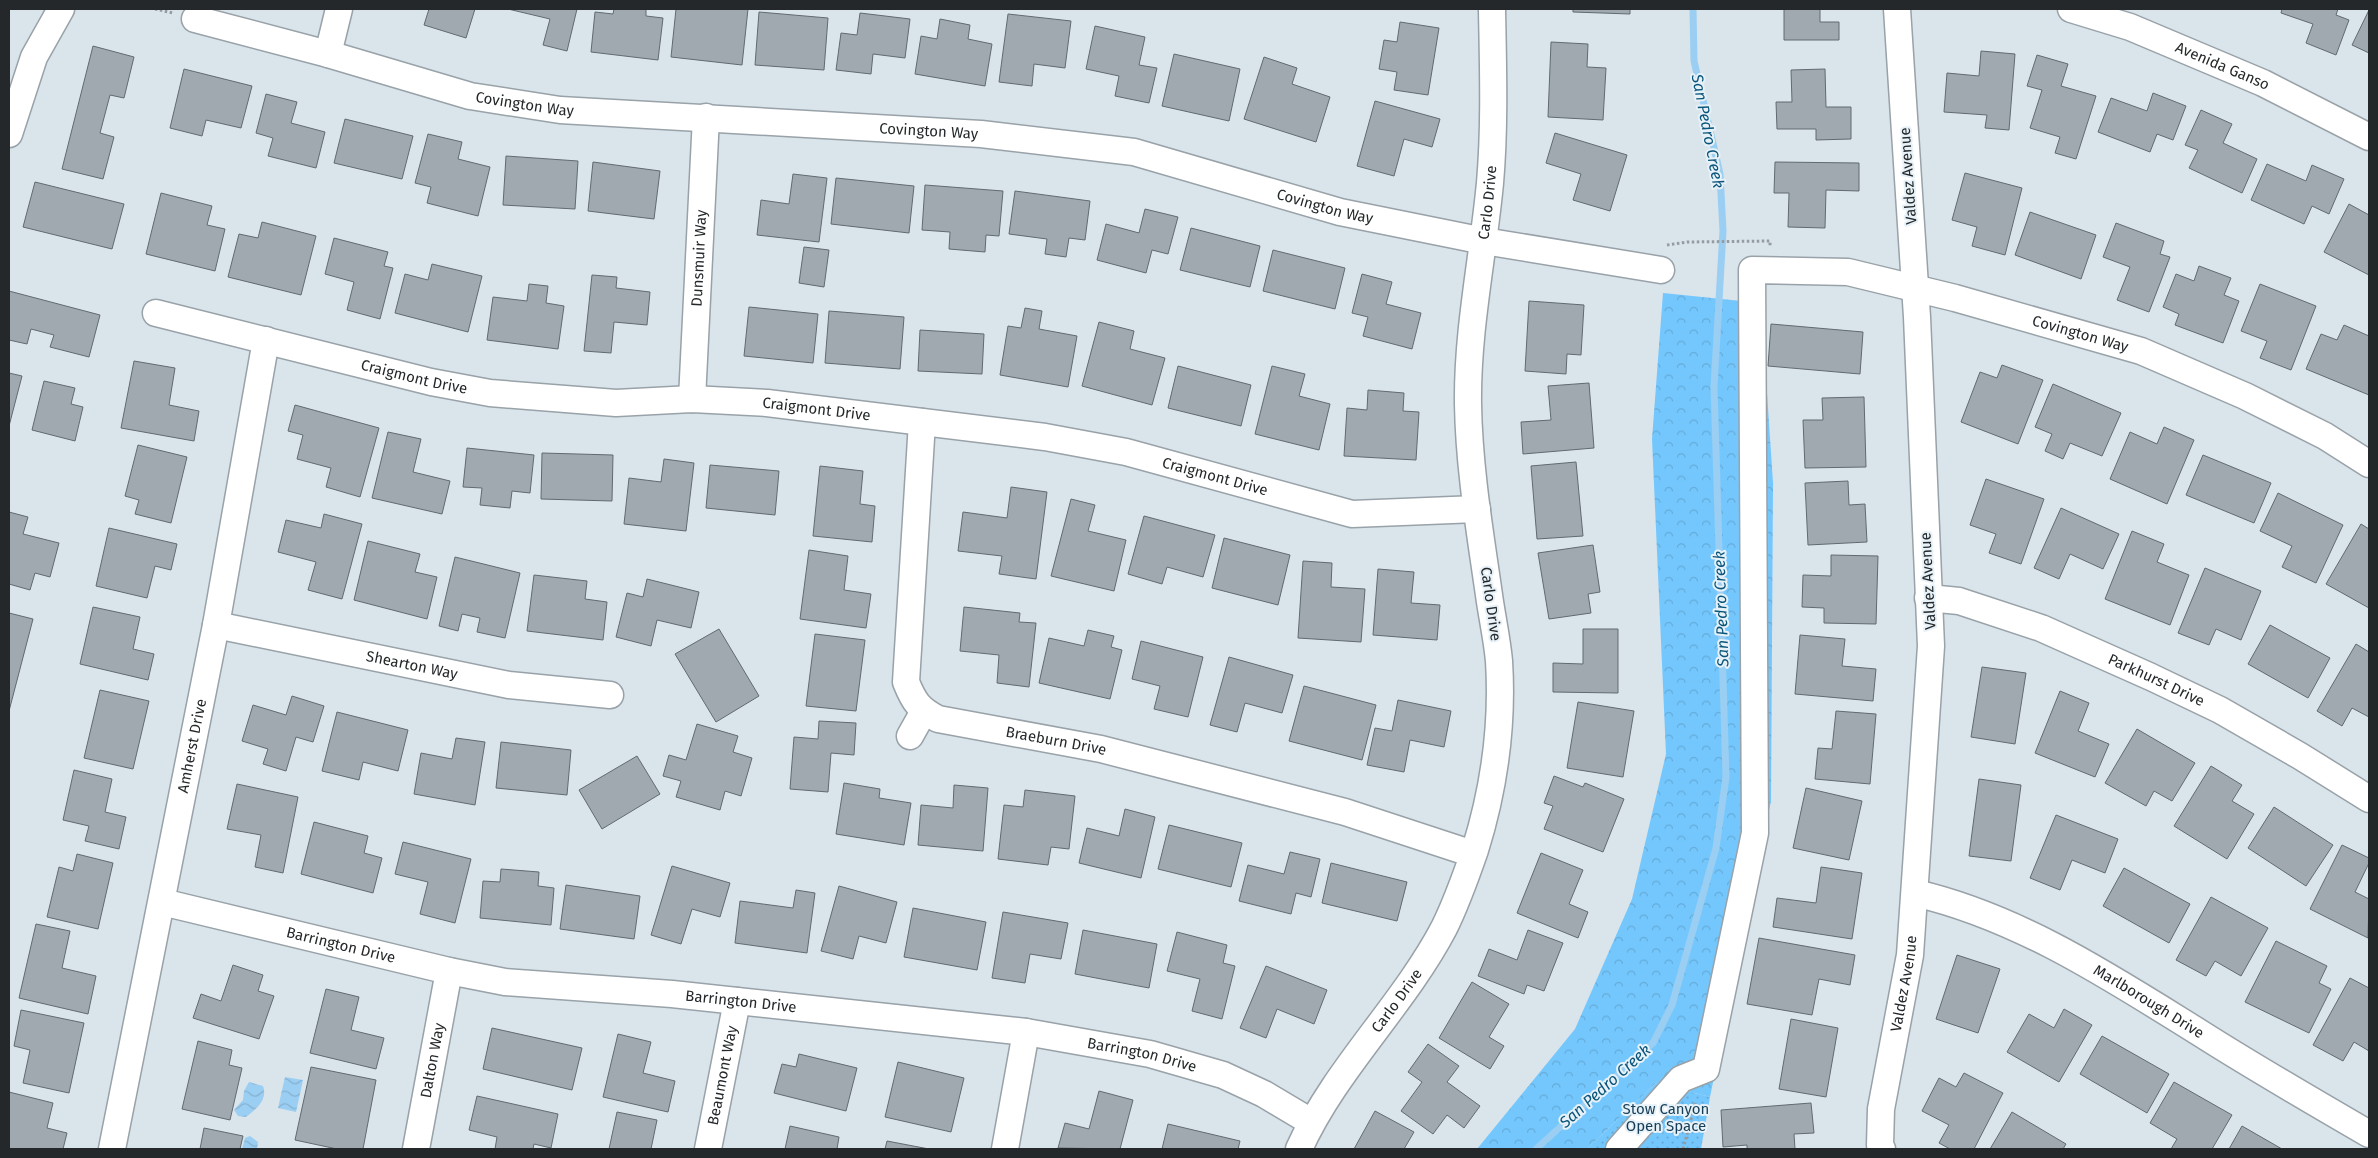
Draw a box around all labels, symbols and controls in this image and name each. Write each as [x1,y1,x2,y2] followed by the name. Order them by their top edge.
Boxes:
[2173,38,2273,94] street label: Avenida Ganso
[1687,71,1728,190] water label: San Pedro Creek
[474,88,575,120] street label: Covington Way
[879,119,979,143] street label: Covington Way
[1896,127,1920,225] street label: Valdez Avenue
[1474,165,1500,241] street label: Carlo Drive
[1275,185,1375,228] street label: Covington Way
[688,209,710,307] street label: Dunsmuir Way
[2030,312,2131,356] street label: Covington Way
[359,356,469,398] street label: Craigmont Drive
[762,394,872,425] street label: Craigmont Drive
[1160,453,1270,500] street label: Craigmont Drive
[1916,532,1940,630] street label: Valdez Avenue
[1709,550,1733,668] water label: San Pedro Creek
[1477,566,1505,642] street label: Carlo Drive
[365,647,460,683] street label: Shearton Way
[2105,650,2207,710] street label: Parkhurst Drive
[174,697,210,795] street label: Amherst Drive
[1004,723,1109,759] street label: Braeburn Drive
[284,923,397,967] street label: Barrington Drive
[1887,935,1920,1033] street label: Valdez Avenue
[2090,961,2207,1042] street label: Marlborough Drive
[1368,965,1426,1036] street label: Carlo Drive
[684,986,797,1016] street label: Barrington Drive
[417,1021,448,1099] street label: Dalton Way
[704,1023,741,1127] street label: Beaumont Way
[1086,1034,1199,1076] street label: Barrington Drive
[1555,1040,1655,1133] water label: San Pedro Creek
[1623,1100,1709,1135] park label: Stow Canyon Open Space

